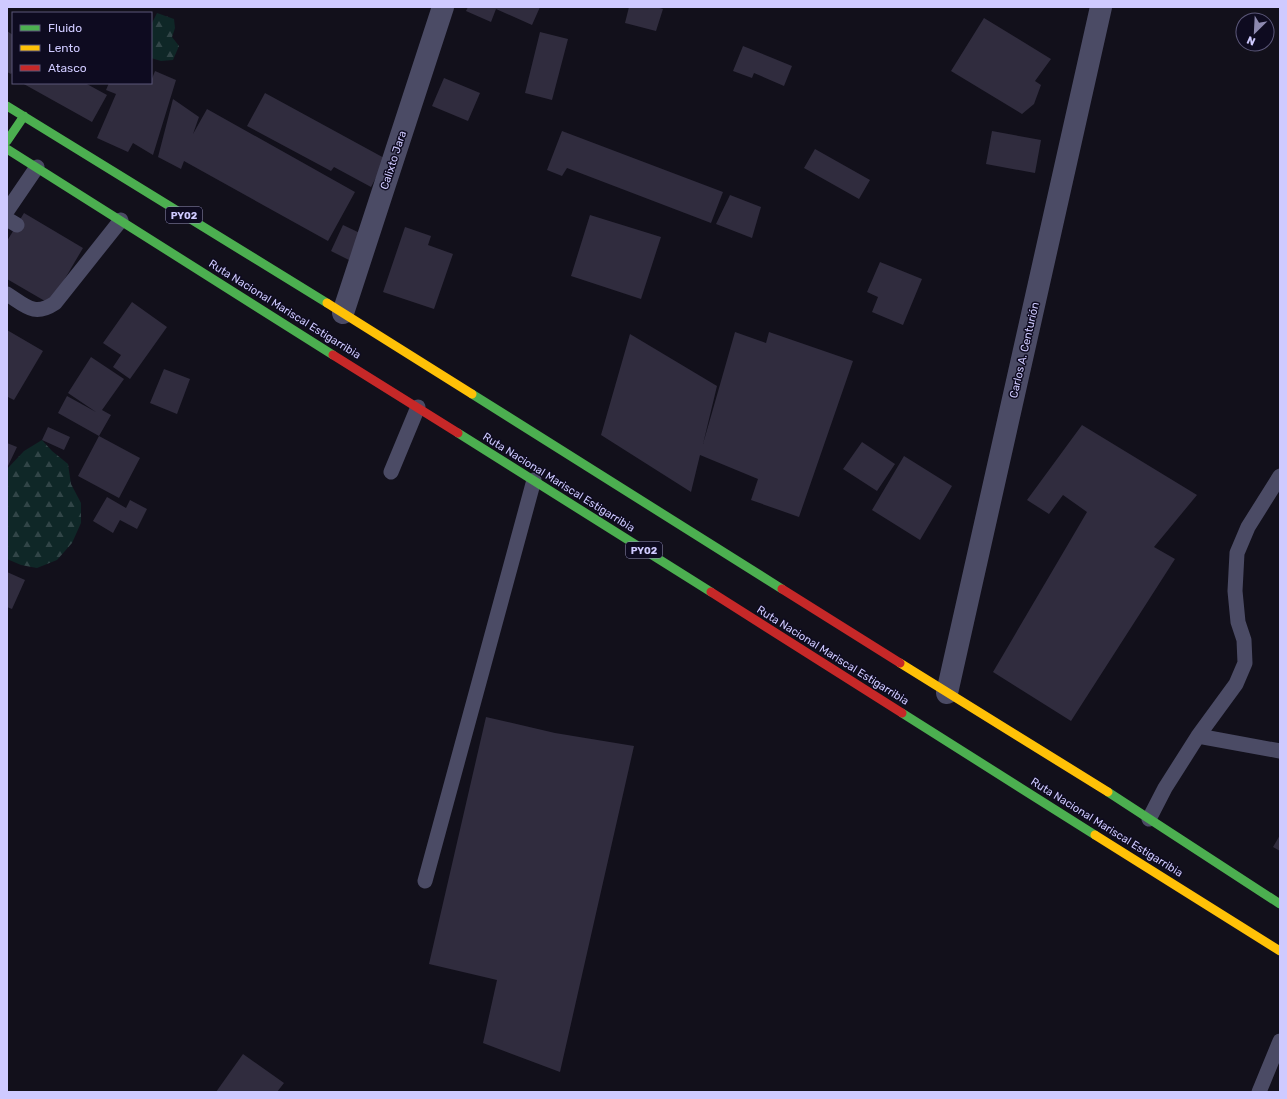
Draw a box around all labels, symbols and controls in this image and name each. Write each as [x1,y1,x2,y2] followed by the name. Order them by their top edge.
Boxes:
[12,12,152,84] legend
[1235,12,1275,52] north arrow
[48,21,82,35] text: Fluido
[1245,33,1257,48] text: N
[48,41,80,55] text: Lento
[48,61,87,75] text: Atasco
[378,129,409,191] street label: Calixto Jara
[166,207,202,223] road number: PY02
[206,257,363,362] street label: Ruta Nacional Mariscal Estigarribia
[1007,301,1042,399] street label: Carlos A. Centurión
[480,430,637,535] street label: Ruta Nacional Mariscal Estigarribia
[626,542,662,558] road number: PY02
[754,603,911,708] street label: Ruta Nacional Mariscal Estigarribia
[1028,775,1185,880] street label: Ruta Nacional Mariscal Estigarribia

